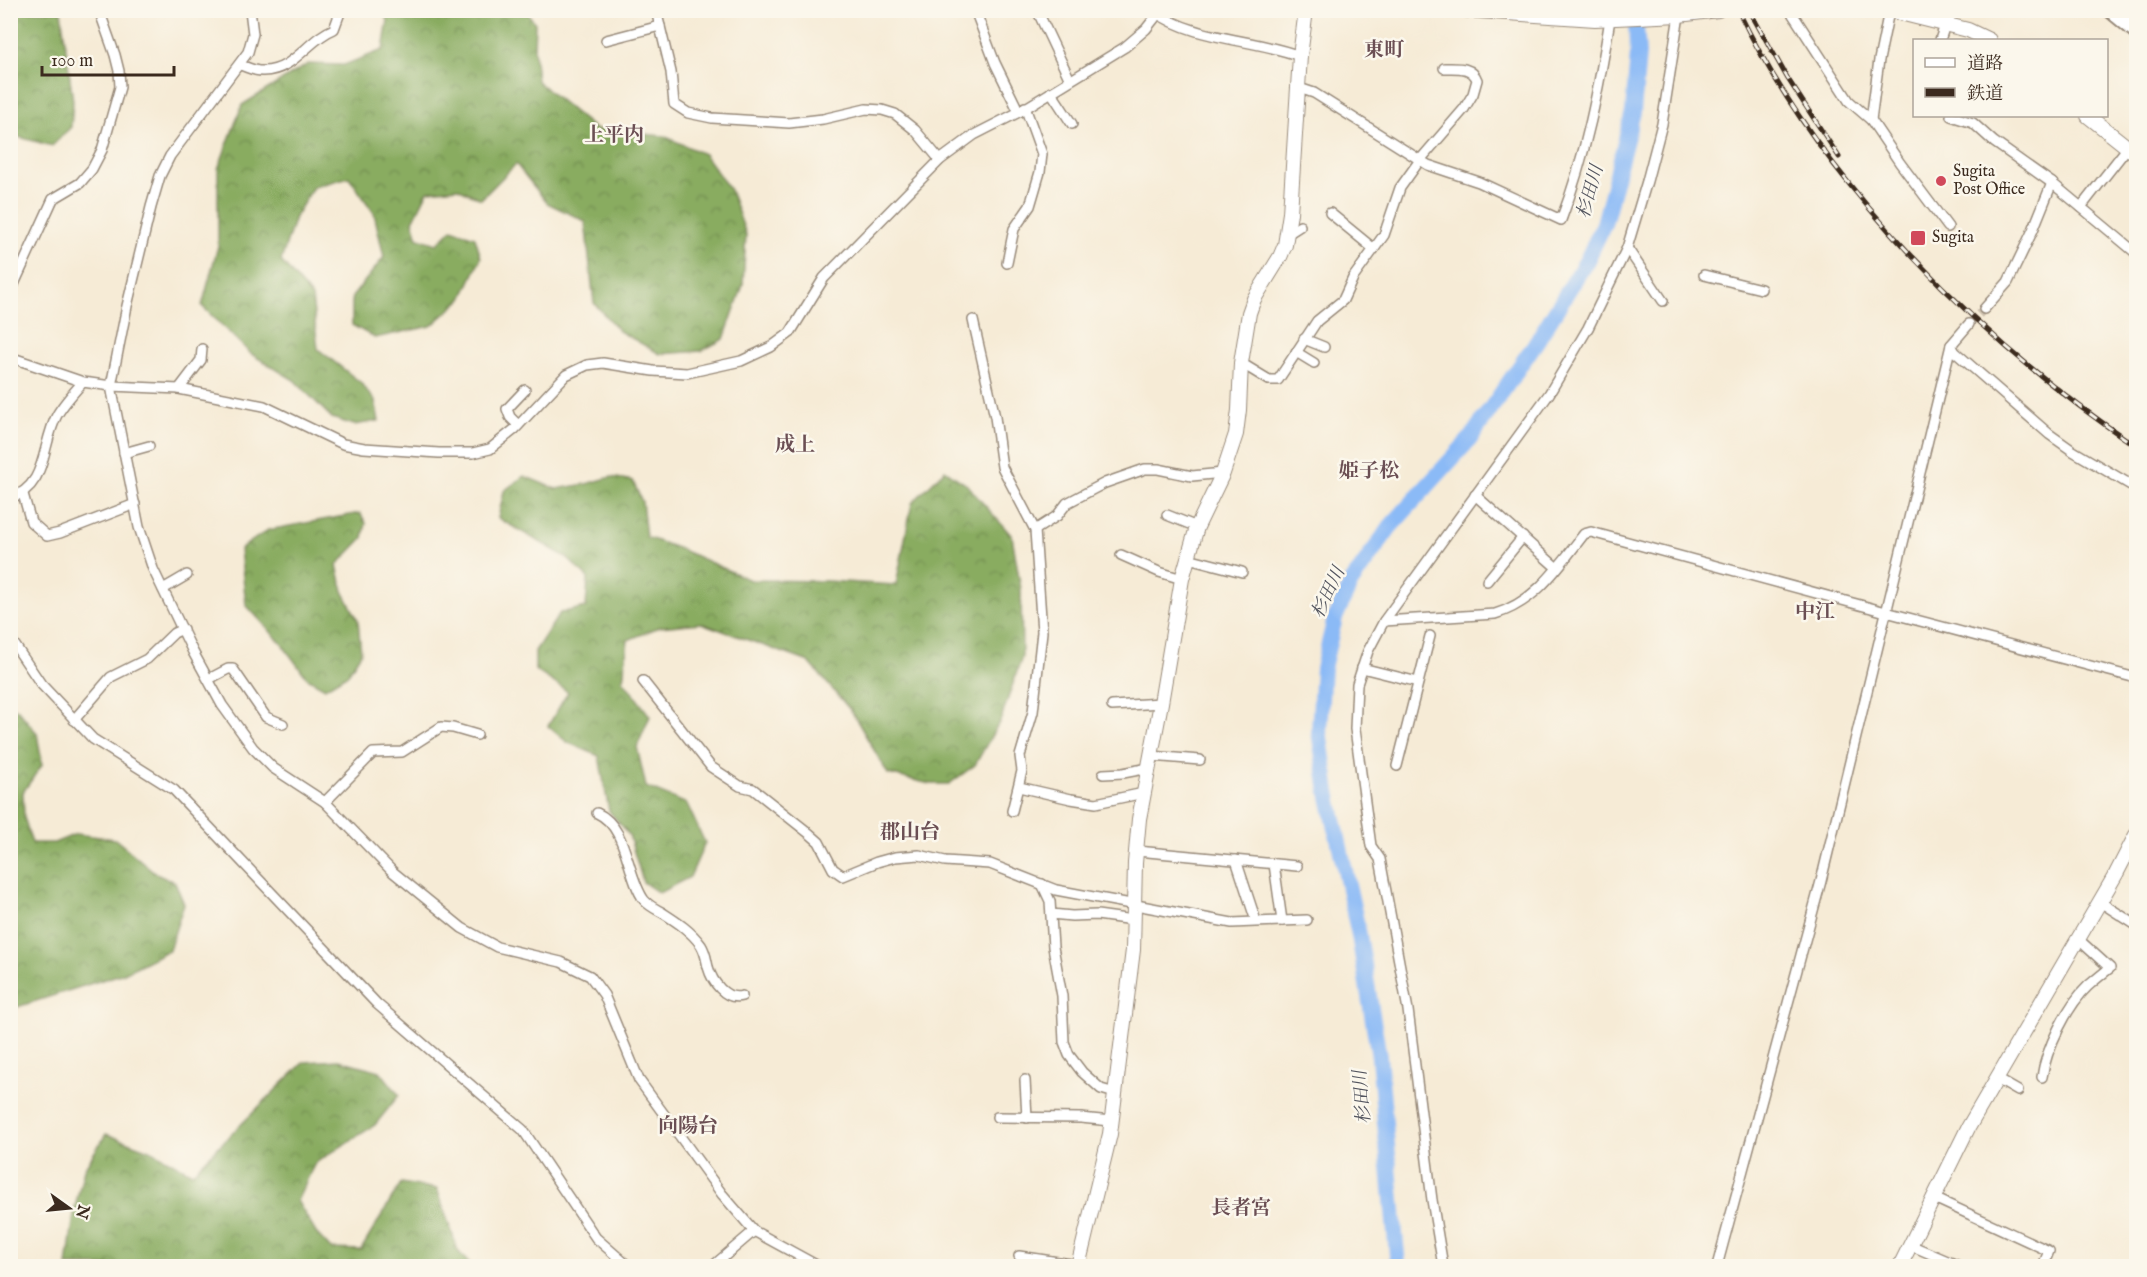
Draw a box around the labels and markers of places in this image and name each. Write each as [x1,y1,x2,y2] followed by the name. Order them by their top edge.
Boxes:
[1953,162,2025,200] place label: Sugita Post Office
[1934,174,1948,188] marker: Sugita Post Office
[1932,228,1974,248] place label: Sugita
[1909,229,1927,247] marker: Sugita

